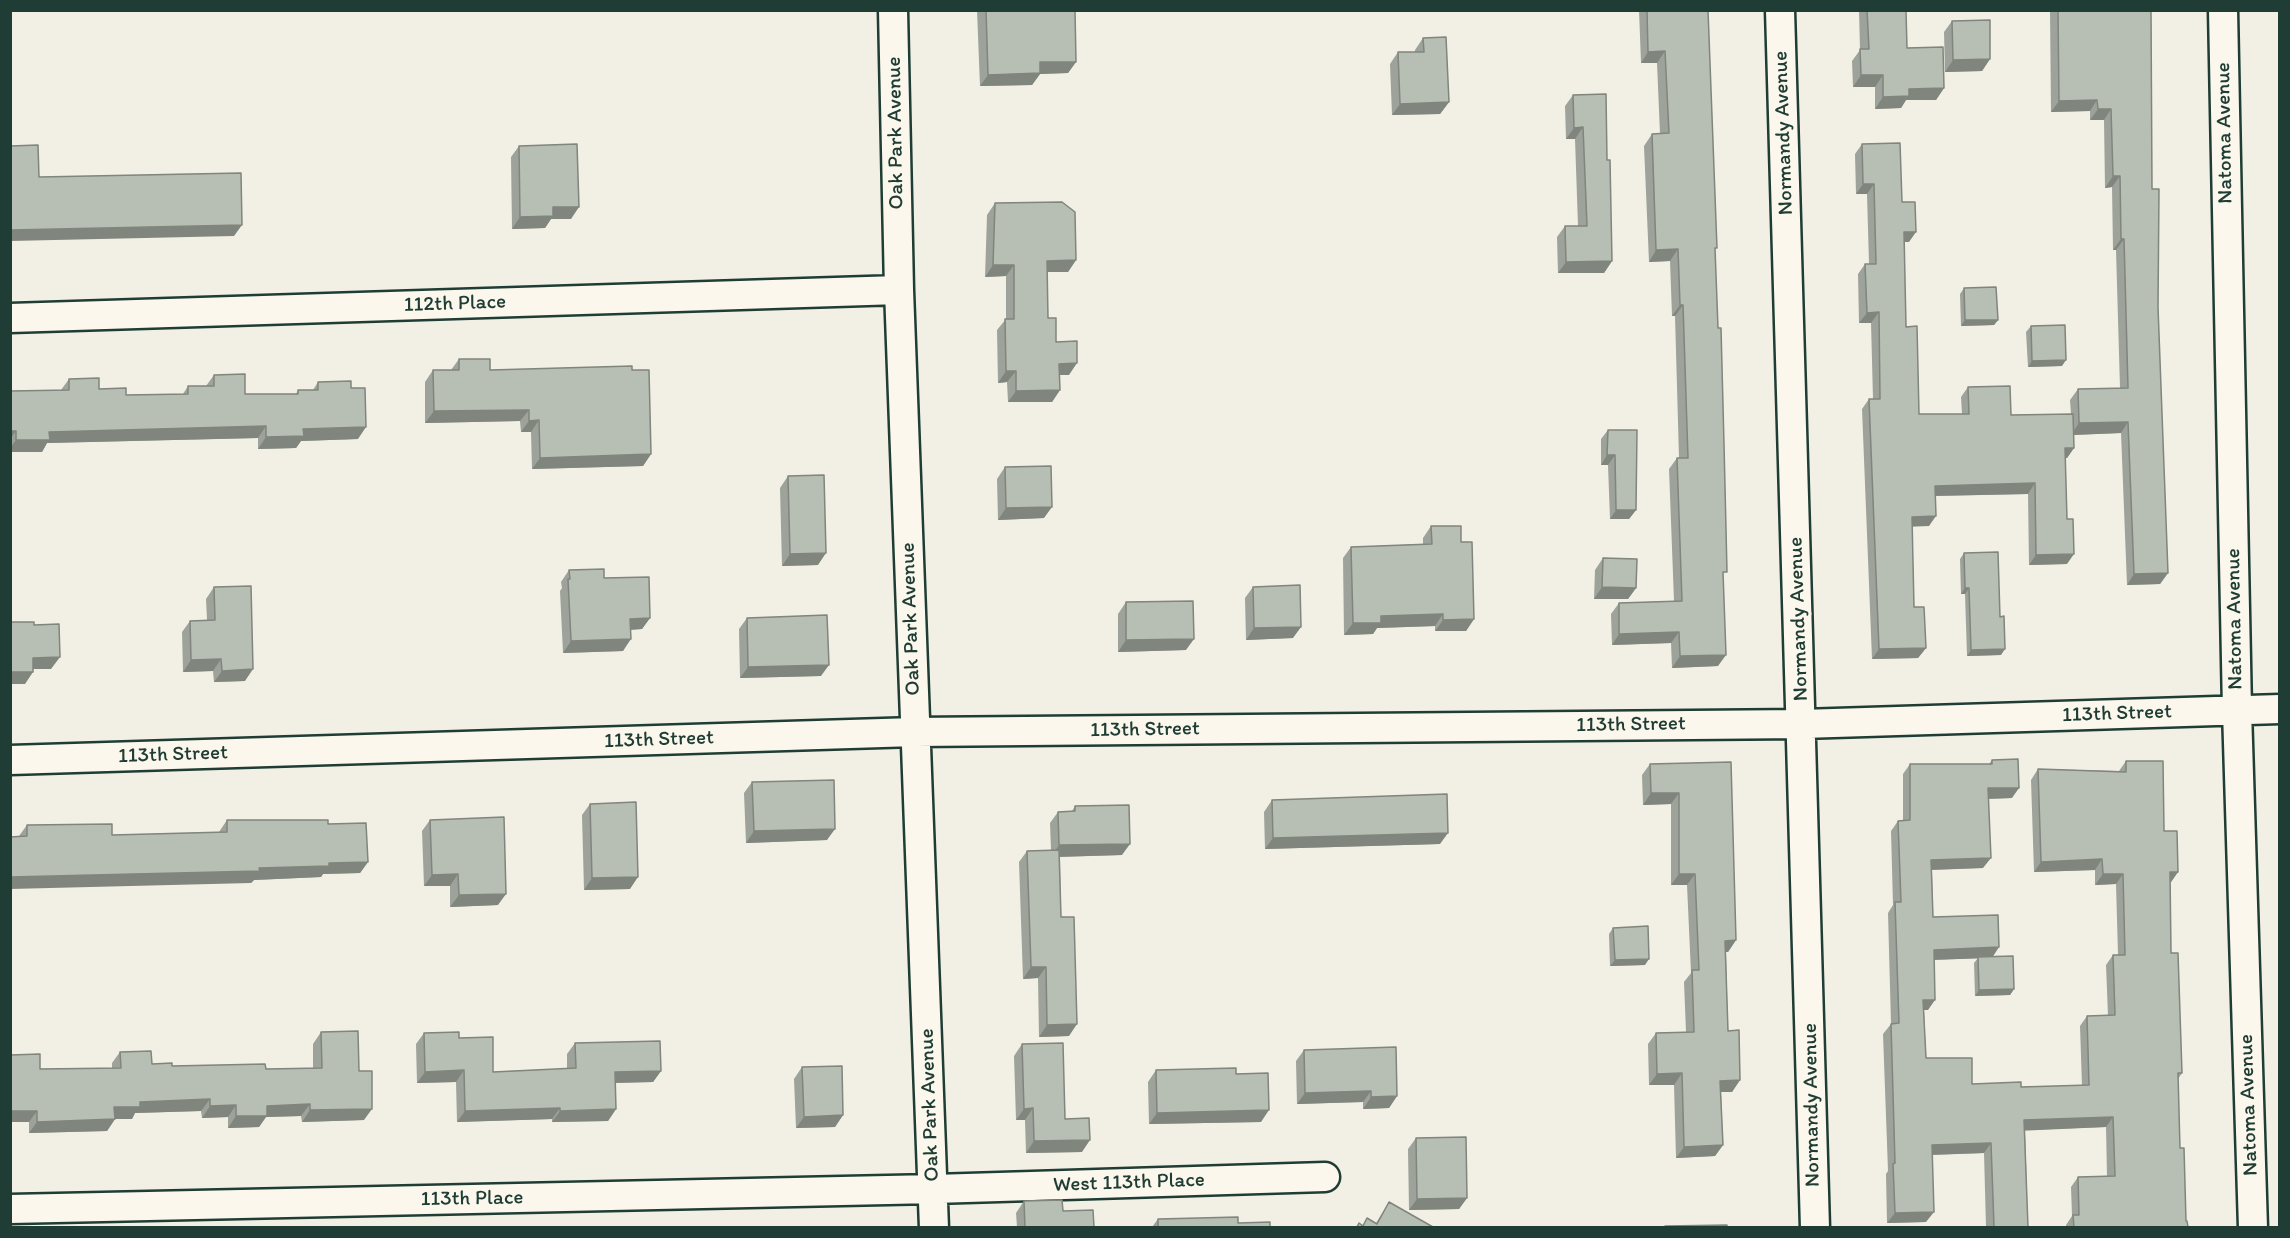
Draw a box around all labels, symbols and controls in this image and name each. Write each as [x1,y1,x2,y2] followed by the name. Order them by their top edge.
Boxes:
[1769,50,1799,216] street label: Normandy Avenue
[882,56,910,210] street label: Oak Park Avenue
[2211,62,2239,204] street label: Natoma Avenue
[403,290,507,318] street label: 112th Place
[1784,536,1814,702] street label: Normandy Avenue
[896,542,926,696] street label: Oak Park Avenue
[2221,548,2249,690] street label: Natoma Avenue
[2062,699,2172,729] street label: 113th Street
[1576,711,1686,739] street label: 113th Street
[1090,716,1200,744] street label: 113th Street
[604,725,714,755] street label: 113th Street
[118,740,228,770] street label: 113th Street
[1798,1023,1826,1187] street label: Normandy Avenue
[915,1028,945,1182] street label: Oak Park Avenue
[2234,1034,2264,1176] street label: Natoma Avenue
[1053,1168,1205,1198] street label: West 113th Place
[420,1186,524,1212] street label: 113th Place

